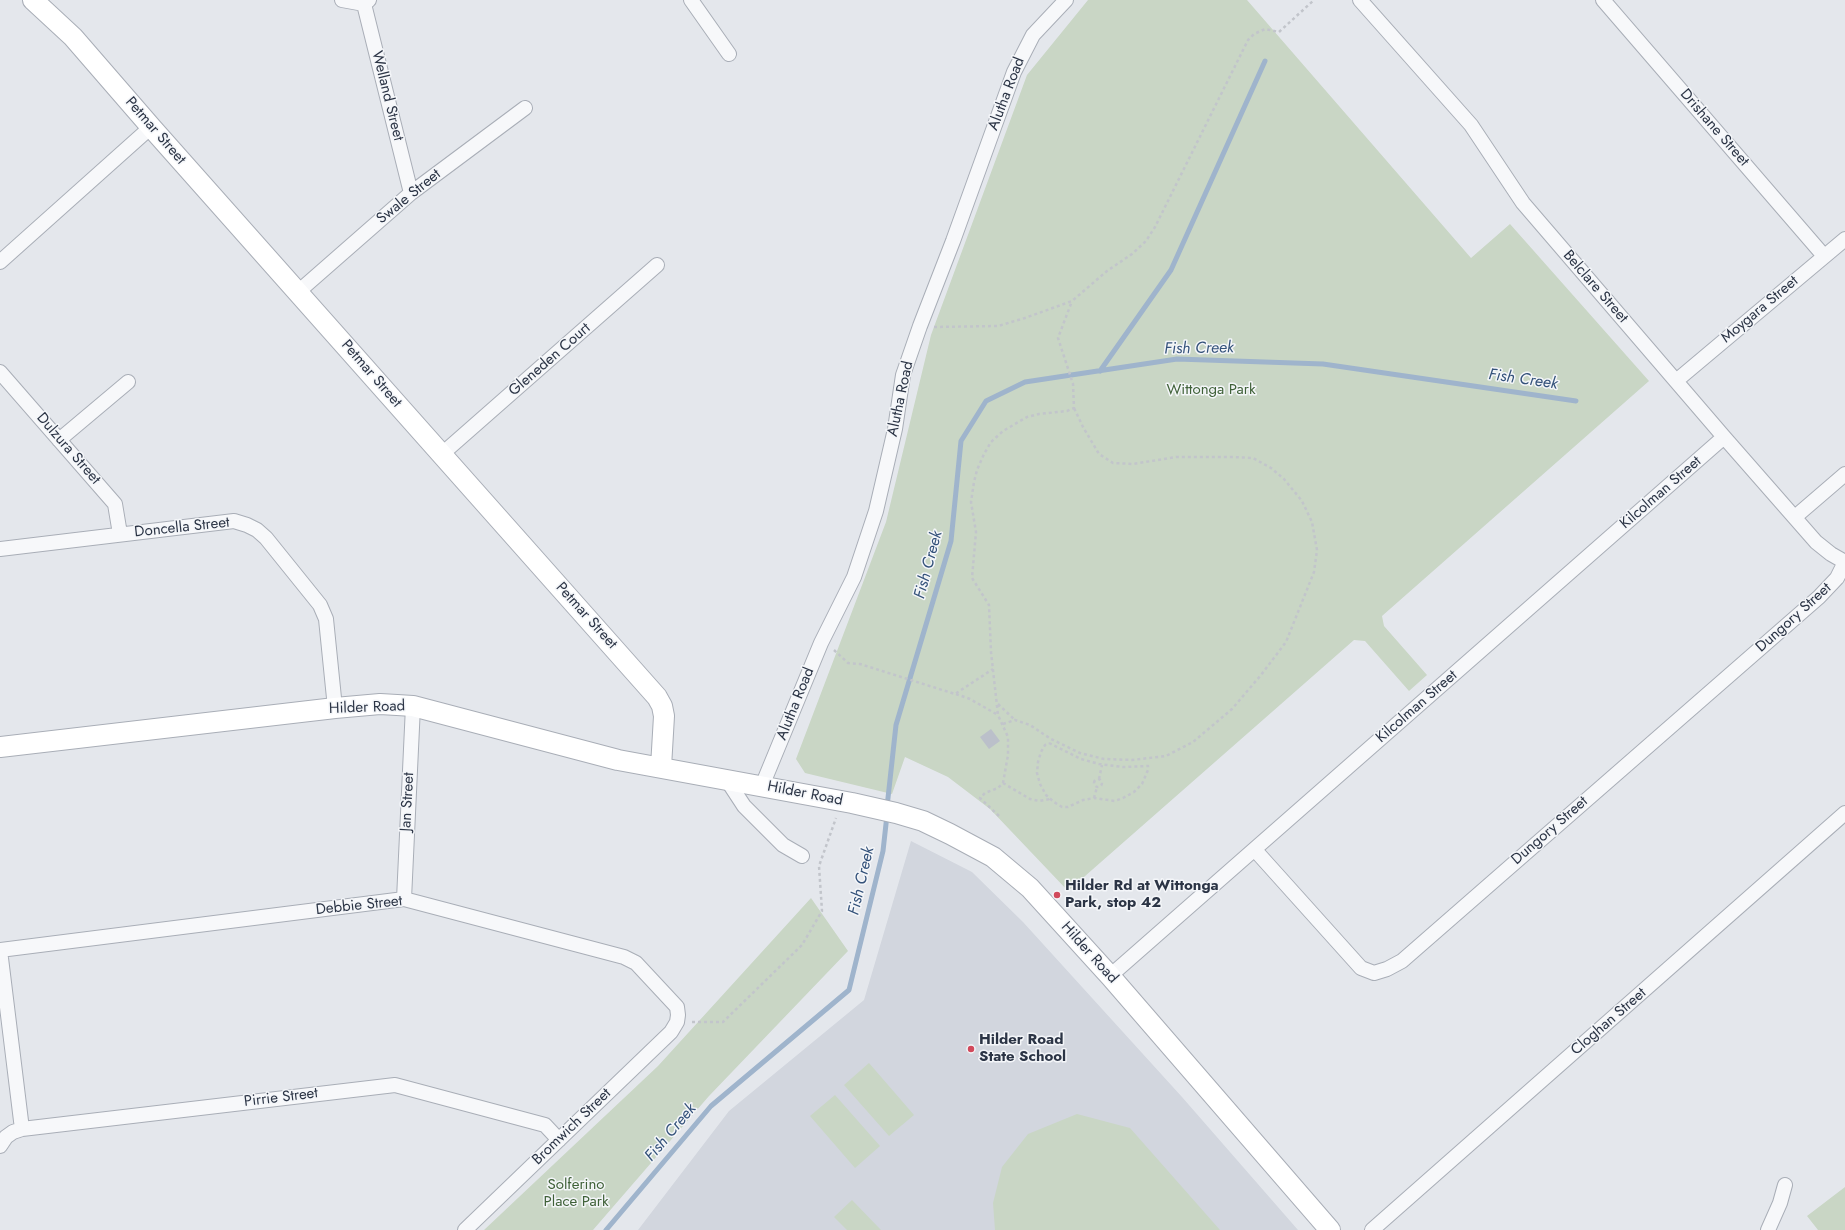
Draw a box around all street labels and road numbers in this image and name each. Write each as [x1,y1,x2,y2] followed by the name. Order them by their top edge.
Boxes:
[367,49,407,143] street label: Welland Street
[985,55,1029,133] street label: Alutha Road
[1676,86,1752,170] street label: Drishane Street
[121,94,189,168] street label: Petmar Street
[373,166,445,228] street label: Swale Street
[1559,247,1631,327] street label: Belclare Street
[1718,273,1802,347] street label: Moygara Street
[506,320,594,400] street label: Gleneden Court
[337,337,405,411] street label: Petmar Street
[884,360,918,438] street label: Alutha Road
[32,410,104,488] street label: Dulzura Street
[1617,453,1705,533] street label: Kilcolman Street
[134,514,230,542] street label: Doncella Street
[551,579,621,653] street label: Petmar Street
[1753,579,1835,657] street label: Dungory Street
[773,665,819,743] street label: Alutha Road
[1373,667,1461,747] street label: Kilcolman Street
[329,698,405,718] street label: Hilder Road
[397,772,419,832] street label: Jan Street
[766,778,844,810] street label: Hilder Road
[1508,793,1592,869] street label: Dungory Street
[315,893,403,919] street label: Debbie Street
[1057,919,1121,987] street label: Hilder Road
[1568,984,1650,1060] street label: Cloghan Street
[243,1085,319,1111] street label: Pirrie Street
[529,1085,615,1169] street label: Bromwich Street

